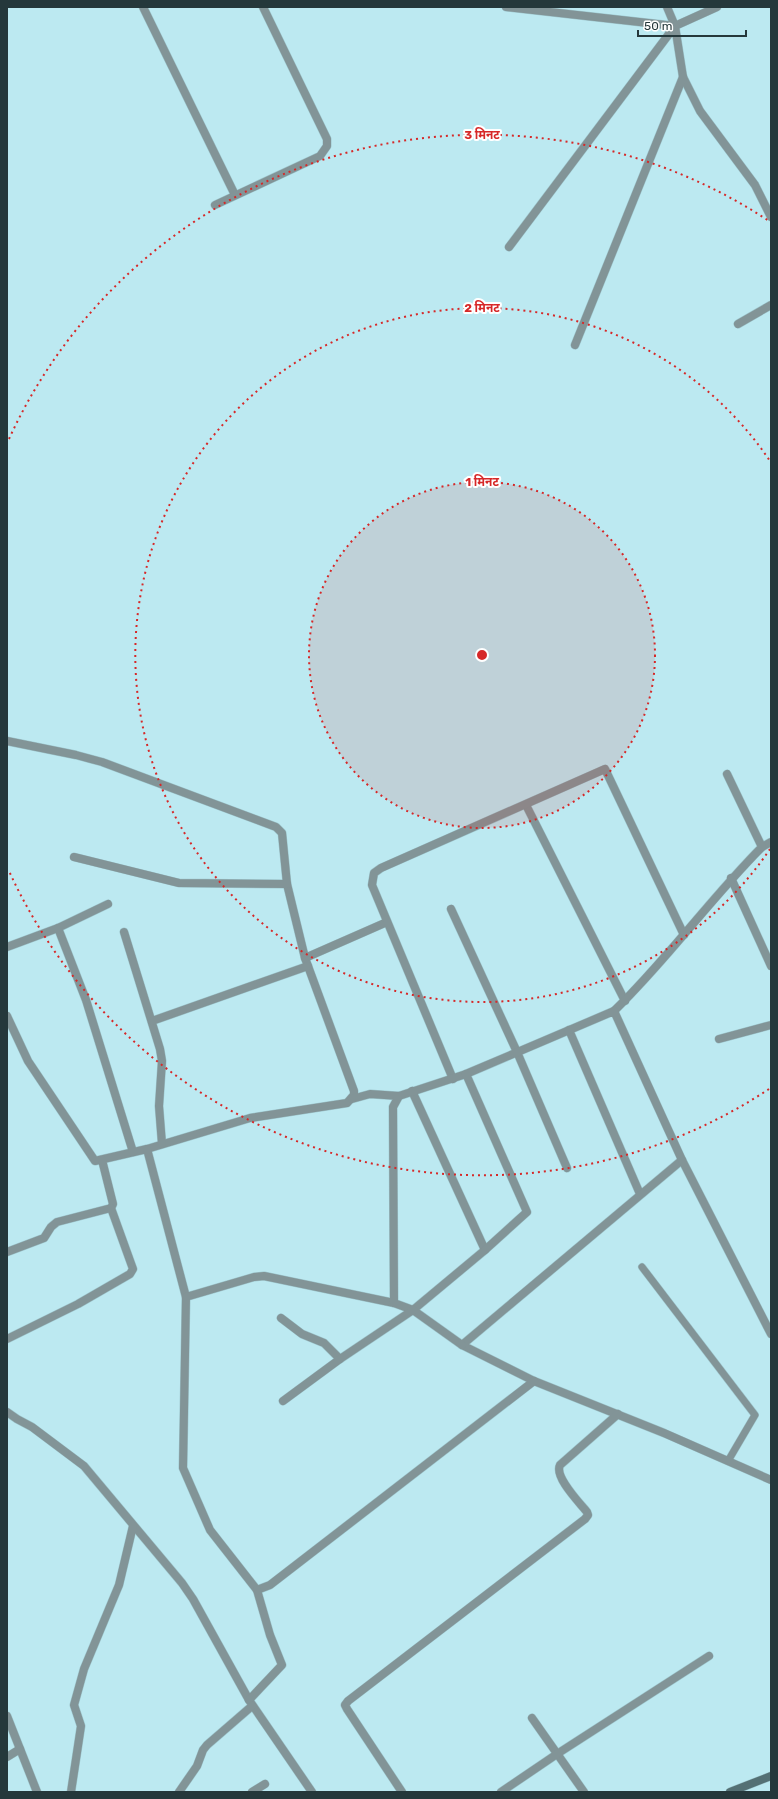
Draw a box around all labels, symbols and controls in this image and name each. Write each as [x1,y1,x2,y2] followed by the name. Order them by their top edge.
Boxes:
[638,12,746,38] scale bar
[644,19,672,33] text: 50 m
[464,127,500,142] text: 3 मिनट
[464,300,500,315] text: 2 मिनट
[465,474,499,489] text: 1 मिनट
[475,648,489,662] centre of rings

